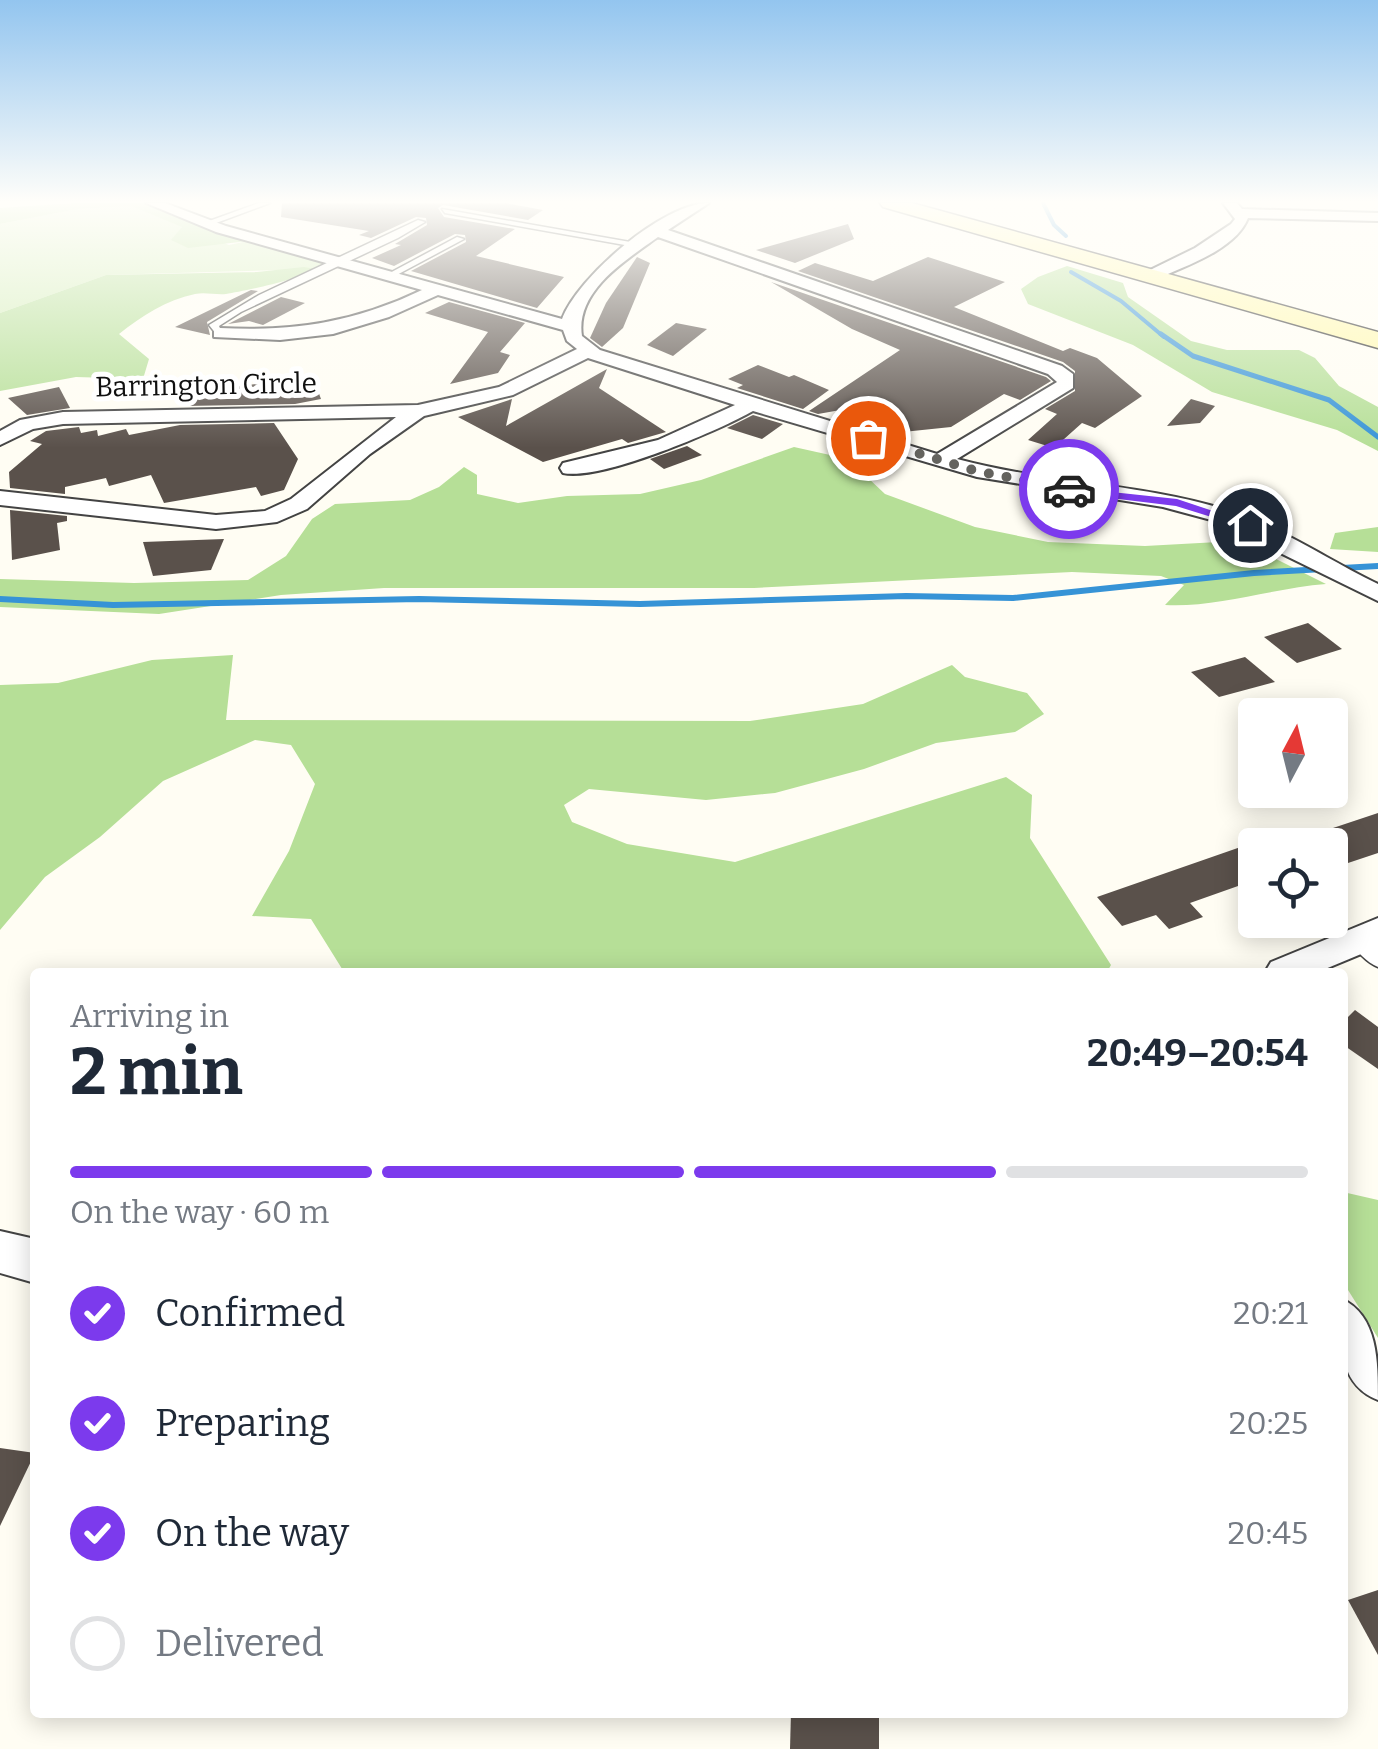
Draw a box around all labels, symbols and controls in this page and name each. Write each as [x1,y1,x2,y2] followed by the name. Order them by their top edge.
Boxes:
[95,367,317,403] street label: Barrington Circle
[826,396,911,481] pin
[841,411,896,466] icon: bag
[1019,439,1119,539] courier
[1042,462,1097,517] icon: car
[1208,483,1293,568] pin
[1223,498,1278,553] icon: home
[1238,698,1348,808] north arrow
[1238,698,1348,938] map controls
[1238,828,1348,938] button: locate
[70,997,229,1035] text: Arriving in
[1087,1030,1308,1076] text: 20:49–20:54
[70,1033,243,1111] text: 2 min
[70,1193,329,1231] text: On the way · 60 m
[70,1286,125,1341] icon: check
[155,1290,345,1336] text: Confirmed
[1233,1294,1308,1332] text: 20:21
[70,1396,125,1451] icon: check
[155,1400,330,1446] text: Preparing
[1229,1404,1308,1442] text: 20:25
[70,1506,125,1561] icon: check
[155,1510,349,1556] text: On the way
[1228,1514,1308,1552] text: 20:45
[155,1620,324,1666] text: Delivered

